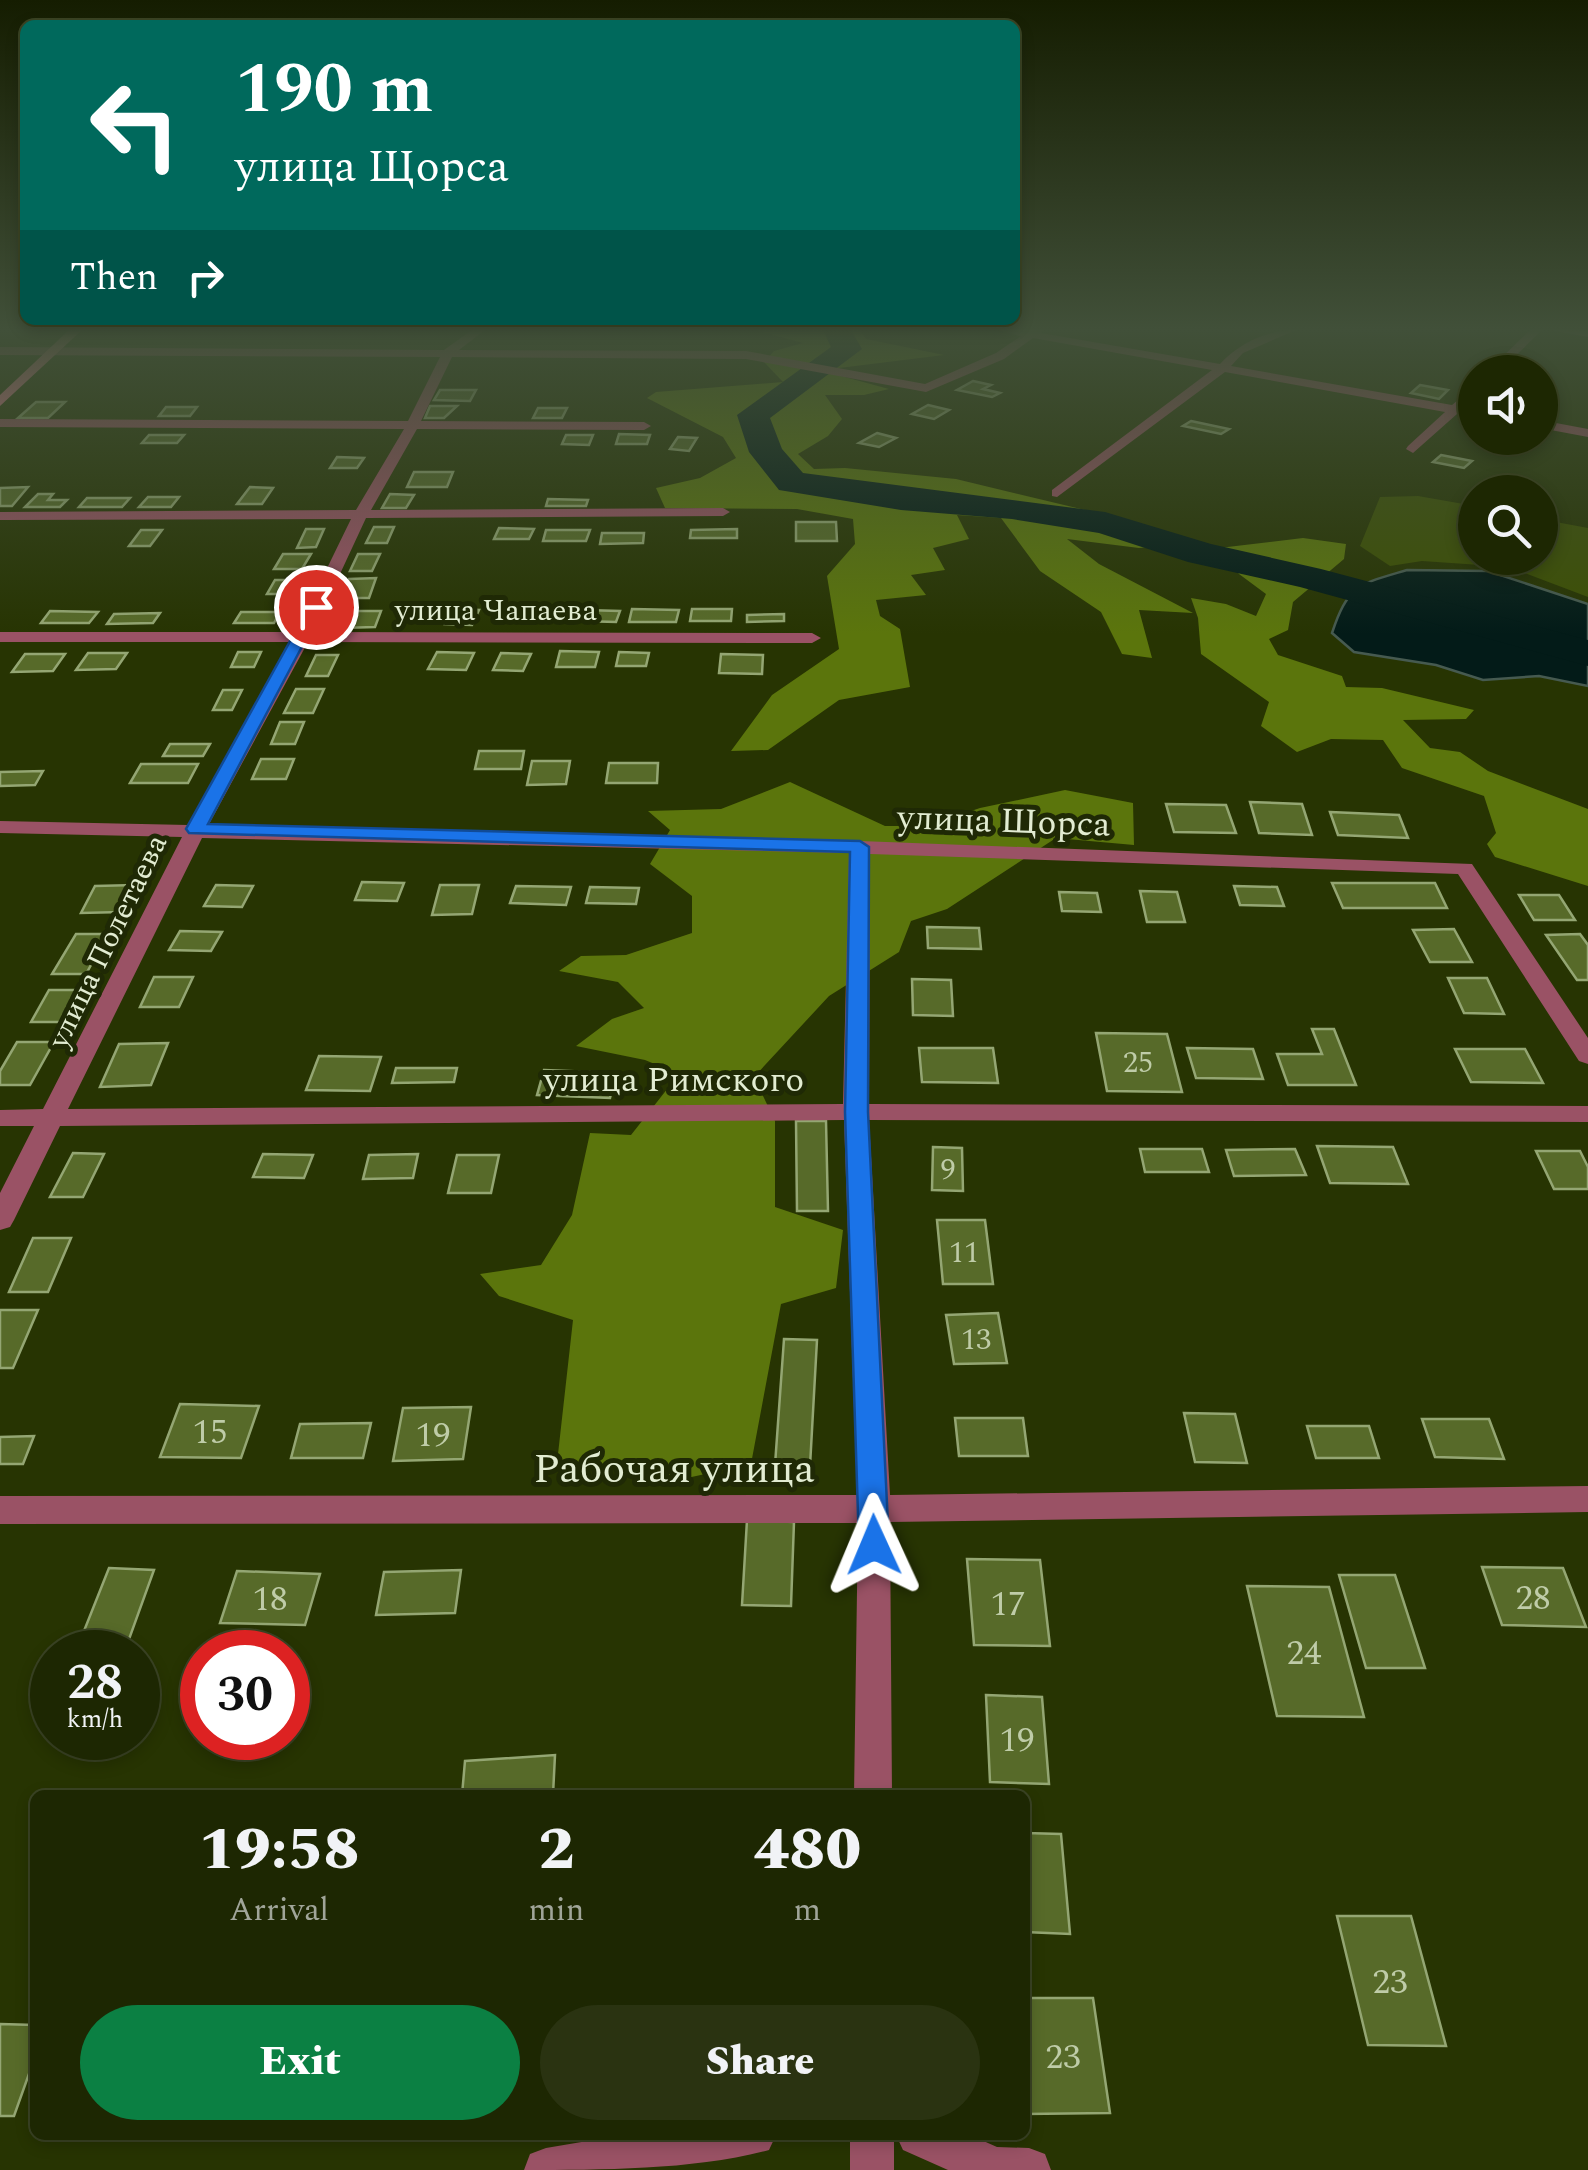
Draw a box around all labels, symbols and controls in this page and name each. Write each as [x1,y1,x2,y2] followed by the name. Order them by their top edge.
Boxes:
[235,37,433,143] text: 190 m
[70,60,200,190] icon: left
[235,133,509,202] text: улица Щорса
[70,249,158,307] text: Then
[178,250,233,305] icon: right
[1458,355,1558,575] map controls
[1458,355,1558,455] button: sound
[1458,475,1558,575] button: search
[274,565,359,650] pin
[289,580,344,635] icon: arrive
[394,588,597,634] street label: улица Чапаева
[896,791,1111,852] street label: улица Щорса
[36,826,180,1057] street label: улица Полетаева
[1123,1040,1153,1086] house number: 25
[543,1054,804,1107] street label: улица Римского
[941,1147,956,1193] house number: 9
[949,1230,979,1276] house number: 11
[961,1317,991,1363] house number: 13
[192,1406,228,1459] house number: 15
[415,1409,451,1462] house number: 19
[533,1438,815,1501] street label: Рабочая улица
[822,1493,926,1597] position arrow
[1515,1572,1551,1625] house number: 28
[252,1573,288,1626] house number: 18
[990,1578,1026,1631] house number: 17
[1286,1627,1322,1680] house number: 24
[180,1630,310,1760] speed limit sign: 30
[67,1645,123,1721] text: 28
[67,1701,123,1739] text: km/h
[999,1714,1035,1767] house number: 19
[199,1804,360,1896] text: 19:58
[538,1804,574,1896] text: 2
[753,1804,861,1896] text: 480
[229,1886,329,1935] text: Arrival
[528,1886,584,1935] text: min
[793,1886,821,1935] text: m
[1372,1956,1408,2009] house number: 23
[80,2005,520,2120] button: Exit
[540,2005,980,2120] button: Share
[1045,2031,1081,2084] house number: 23

